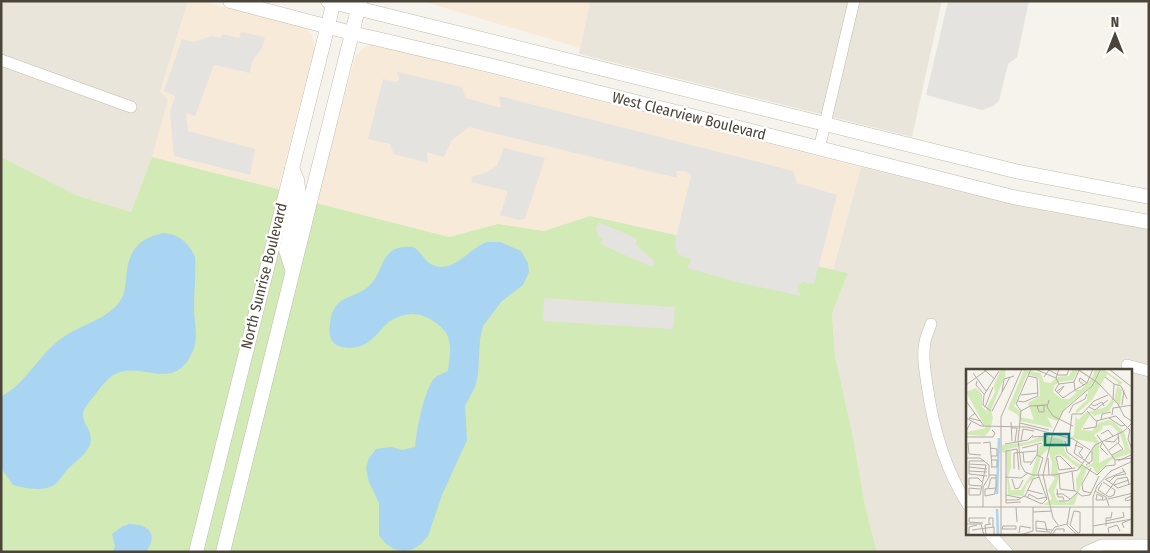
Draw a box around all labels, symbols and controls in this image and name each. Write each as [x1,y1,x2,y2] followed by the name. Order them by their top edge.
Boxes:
[1090,10,1140,60] north arrow
[1111,14,1119,31] text: N
[610,88,768,144] street label: West Clearview Boulevard
[237,201,291,351] street label: North Sunrise Boulevard
[966,369,1132,536] inset map

